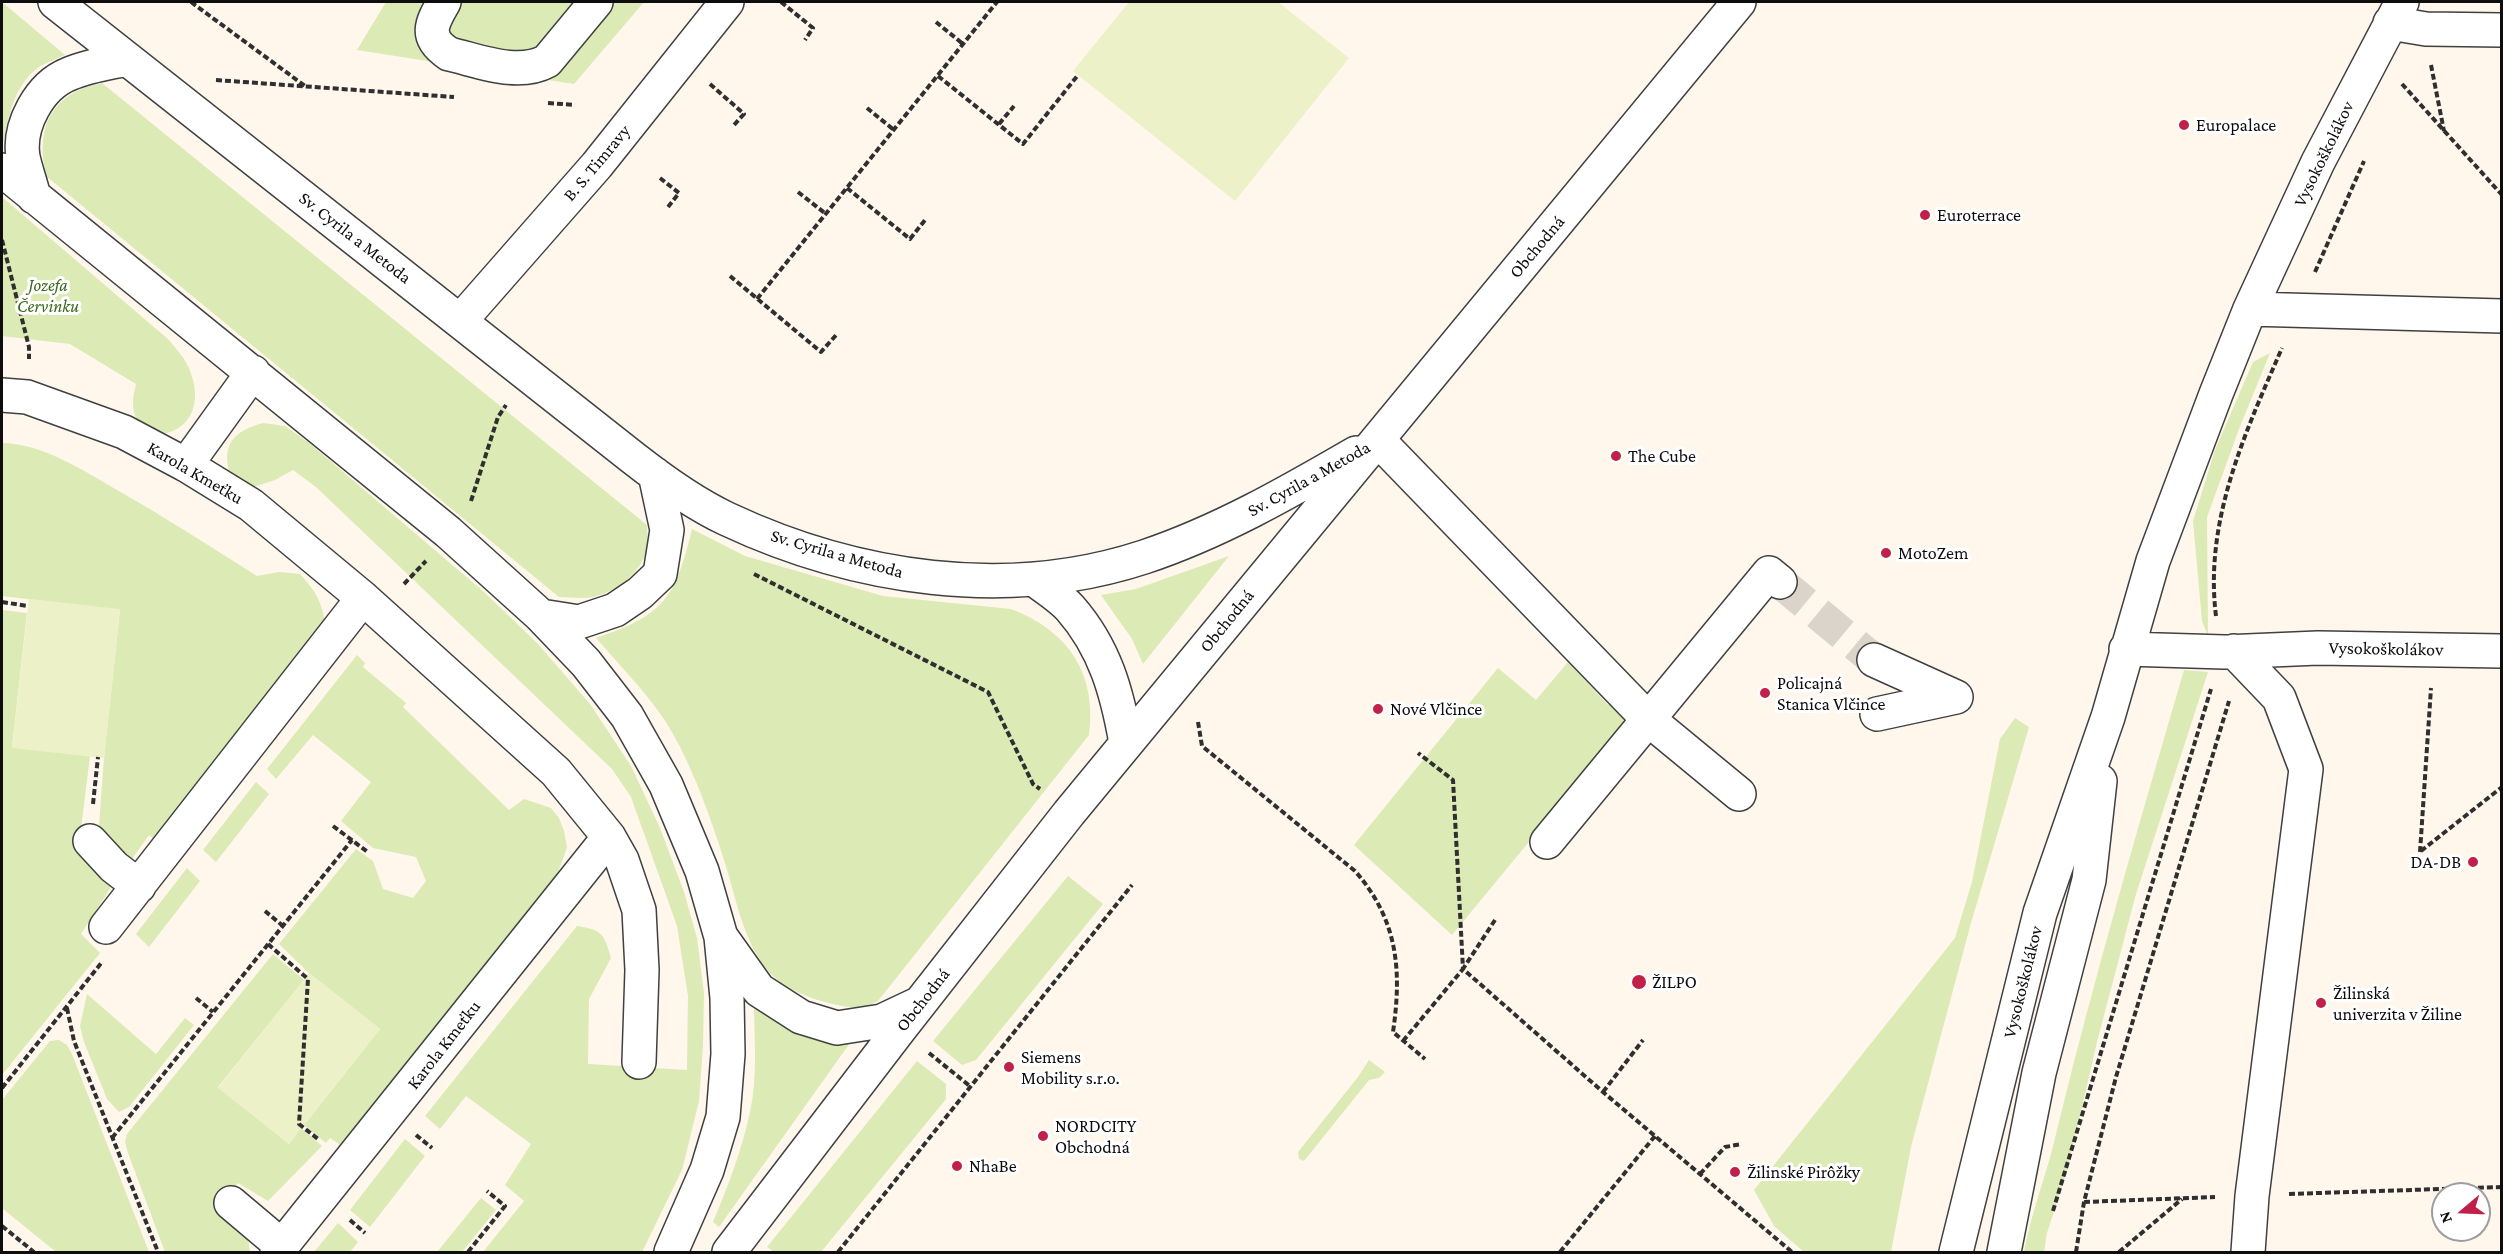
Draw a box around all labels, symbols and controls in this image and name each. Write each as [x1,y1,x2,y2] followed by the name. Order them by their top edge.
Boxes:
[2289,98,2359,210] street label: Vysokoškolákov
[2196,114,2276,136] place label: Europalace
[2177,118,2191,132] marker: Europalace
[559,120,635,206] street label: B. S. Timravy
[294,187,416,289] street label: Sv. Cyrila a Metoda
[1937,204,2021,226] place label: Euroterrace
[1918,208,1932,222] marker: Euroterrace
[1505,211,1569,283] street label: Obchodná
[17,274,79,316] park label: Jozefa Červinku
[1244,436,1374,522] street label: Sv. Cyrila a Metoda
[143,437,247,509] street label: Karola Kmeťku
[1628,445,1696,467] place label: The Cube
[1609,449,1623,463] marker: The Cube
[768,525,906,583] street label: Sv. Cyrila a Metoda
[1898,542,1968,564] place label: MotoZem
[1879,546,1893,560] marker: MotoZem
[1195,585,1259,657] street label: Obchodná
[2328,637,2444,661] street label: Vysokoškolákov
[1777,672,1885,714] place label: Policajná Stanica Vlčince
[1758,686,1772,700] marker: Policajná Stanica Vlčince
[1390,698,1482,720] place label: Nové Vlčince
[1371,702,1385,716] marker: Nové Vlčince
[2411,851,2461,873] place label: DA-DB
[2466,855,2480,869] marker: DA-DB
[1999,924,2047,1040] street label: Vysokoškolákov
[891,964,955,1036] street label: Obchodná
[1652,971,1697,993] place label: ŽILPO
[1630,973,1648,991] marker: ŽILPO
[2333,982,2462,1024] place label: Žilinská univerzita v Žiline
[403,996,485,1094] street label: Karola Kmeťku
[2314,996,2328,1010] marker: Žilinská univerzita v Žiline
[1021,1046,1120,1088] place label: Siemens Mobility s.r.o.
[1002,1060,1016,1074] marker: Siemens Mobility s.r.o.
[1055,1115,1136,1158] place label: NORDCITY Obchodná
[1036,1129,1050,1143] marker: NORDCITY Obchodná
[969,1155,1017,1177] place label: NhaBe
[950,1159,964,1173] marker: NhaBe
[1747,1161,1860,1183] place label: Žilinské Pirôžky
[1728,1165,1742,1179] marker: Žilinské Pirôžky
[2431,1182,2491,1242] north arrow
[2436,1209,2455,1225] text: N

